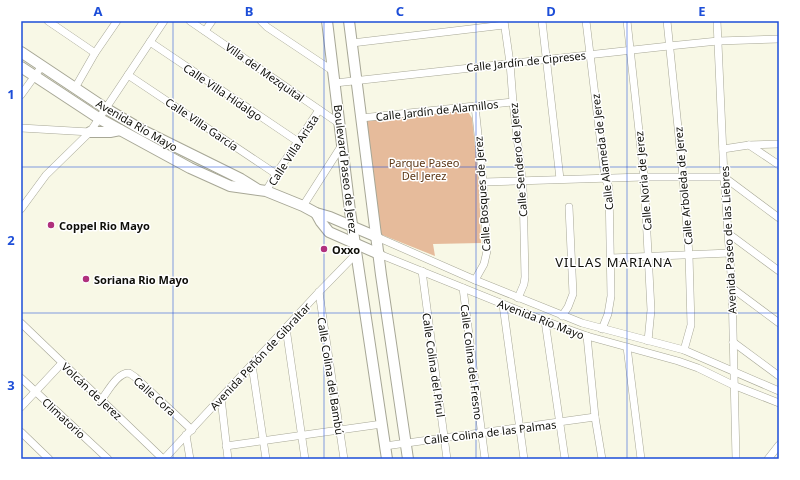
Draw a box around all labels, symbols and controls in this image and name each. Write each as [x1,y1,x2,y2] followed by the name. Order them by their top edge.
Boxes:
[94,2,103,20] text: A
[245,2,253,20] text: B
[396,2,404,20] text: C
[546,2,556,20] text: D
[698,2,706,20] text: E
[222,39,308,105] street label: Villa del Mezquital
[465,47,587,75] street label: Calle Jardín de Cipreses
[181,60,266,124] street label: Calle Villa Hidalgo
[7,85,15,103] text: 1
[587,93,617,211] street label: Calle Alameda de Jerez
[163,94,241,154] street label: Calle Villa García
[93,96,181,155] street label: Avenida Río Mayo
[375,96,499,124] street label: Calle Jardín de Alamillos
[506,102,530,218] street label: Calle Sendero de Jerez
[331,104,361,234] street label: Boulevard Paseo de Jerez
[264,112,322,188] street label: Calle Villa Arista
[670,126,696,246] street label: Calle Arboleda de Jerez
[631,131,655,231] street label: Calle Noria de Jerez
[470,136,494,252] street label: Calle Bosques de Jerez
[389,155,460,183] park label: Parque Paseo Del Jerez
[717,166,739,314] street label: Avenida Paseo de las Liebres
[59,218,150,233] place label: Coppel Rio Mayo
[46,220,56,230] marker: Coppel Rio Mayo
[7,231,15,249] text: 2
[332,242,360,257] place label: Oxxo
[319,244,329,254] marker: Oxxo
[555,253,673,271] district label: VILLAS MARIANA
[94,272,189,287] place label: Soriana Rio Mayo
[81,274,91,284] marker: Soriana Rio Mayo
[495,296,587,343] street label: Avenida Río Mayo
[206,299,314,413] street label: Avenida Peñón de Gibraltar
[457,303,487,421] street label: Calle Colina del Fresno
[419,312,449,418] street label: Calle Colina del Pirul
[314,316,348,436] street label: Calle Colina del Bambú
[59,359,125,423] street label: Volcán de Jerez
[131,373,179,419] street label: Calle Cora
[7,376,15,394] text: 3
[39,394,89,442] street label: Climatorio
[423,416,557,448] street label: Calle Colina de las Palmas

